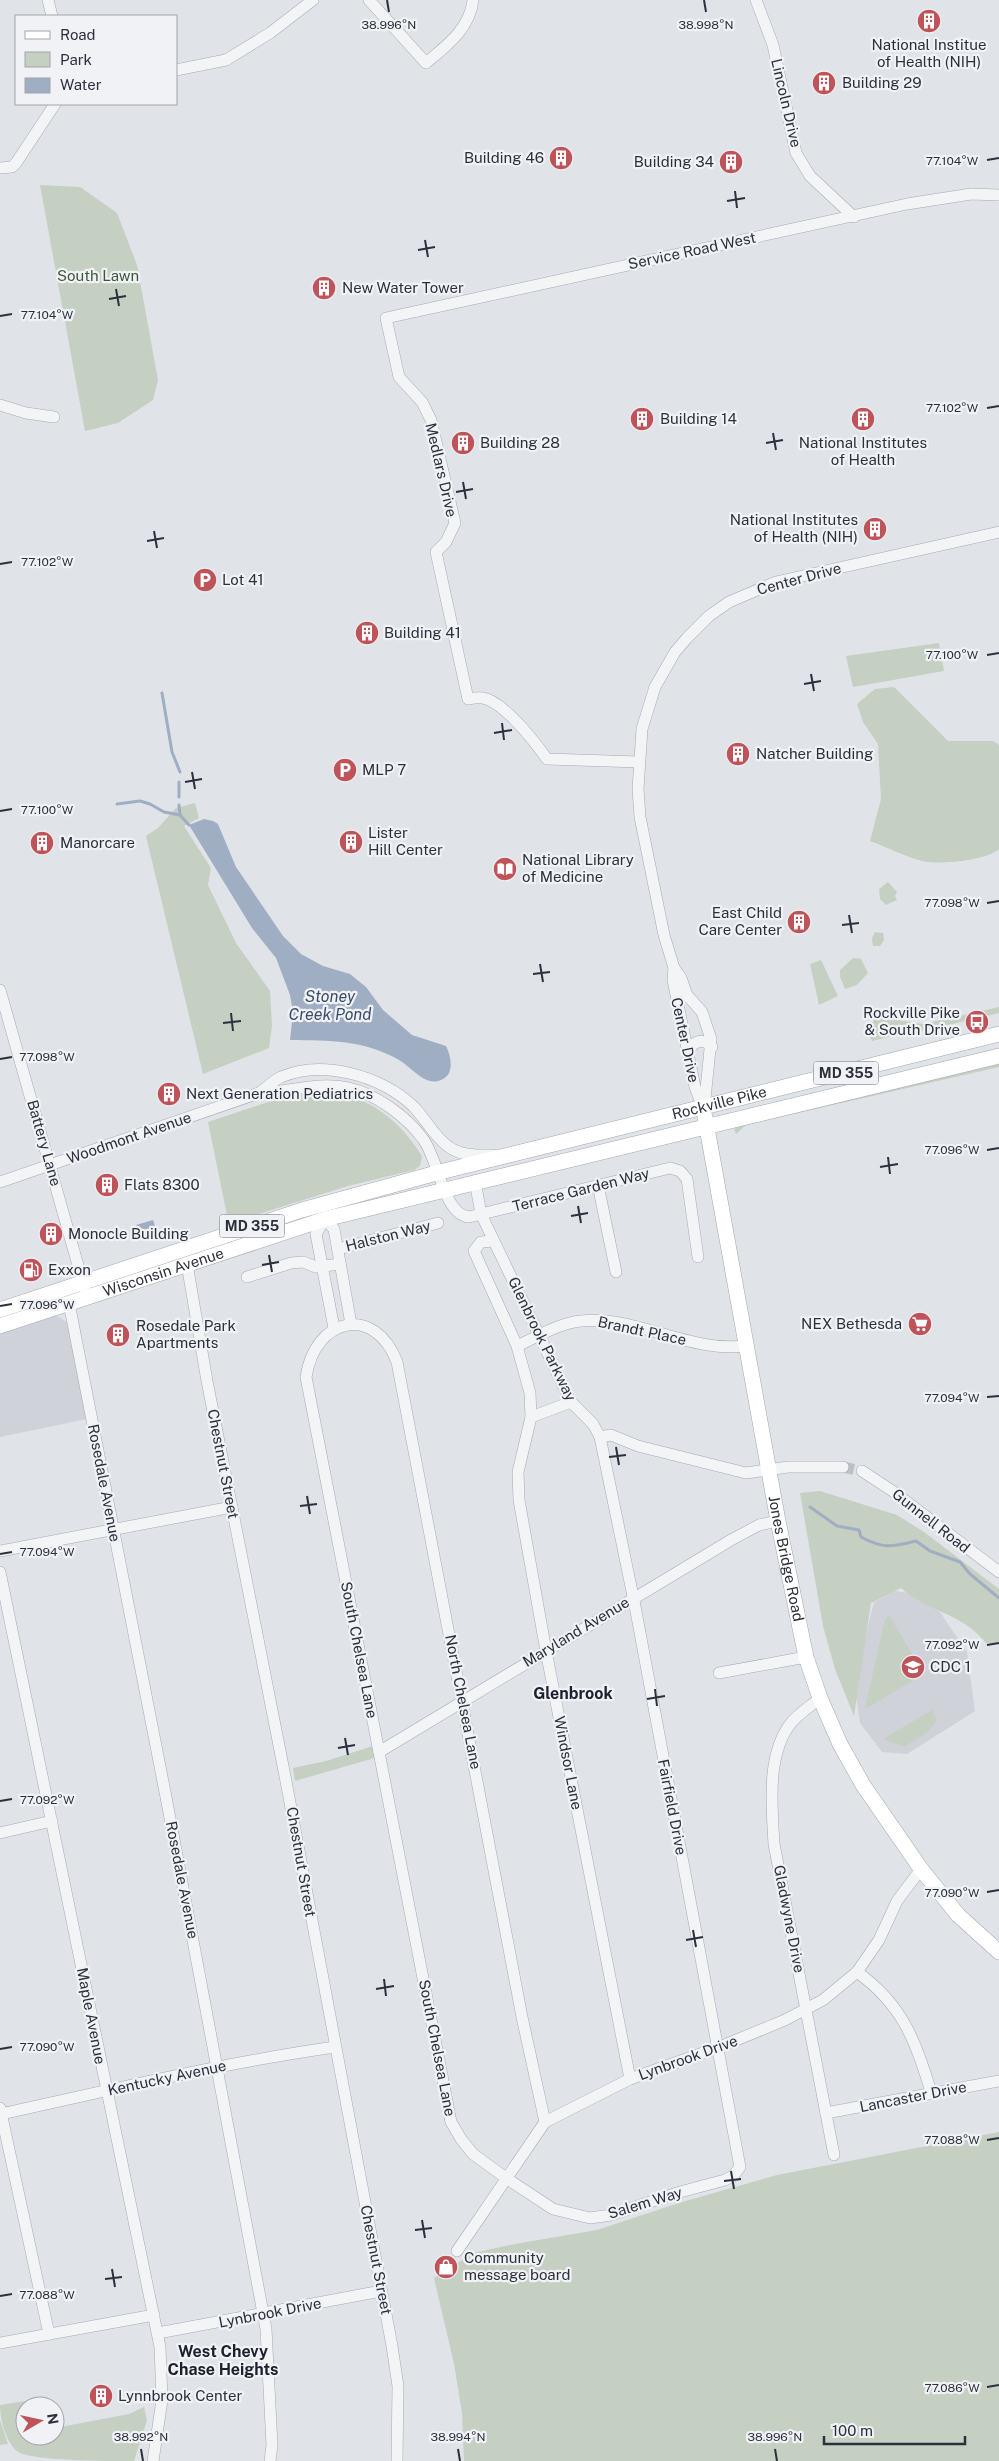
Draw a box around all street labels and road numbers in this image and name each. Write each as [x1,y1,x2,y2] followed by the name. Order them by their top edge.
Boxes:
[768,57,805,149] street label: Lincoln Drive
[626,229,757,272] street label: Service Road West
[422,421,461,519] street label: Medlars Drive
[755,559,843,598] street label: Center Drive
[668,996,703,1084] street label: Center Drive
[814,1062,878,1084] road number: MD 355
[670,1083,768,1122] street label: Rockville Pike
[24,1098,65,1188] street label: Battery Lane
[64,1108,193,1167] street label: Woodmont Avenue
[511,1164,651,1215] street label: Terrace Garden Way
[220,1214,284,1238] road number: MD 355
[343,1217,432,1254] street label: Halston Way
[101,1244,226,1300] street label: Wisconsin Avenue
[505,1274,580,1404] street label: Glenbrook Parkway
[596,1313,688,1348] street label: Brandt Place
[205,1408,242,1520] street label: Chestnut Street
[85,1423,124,1543] street label: Rosedale Avenue
[889,1485,973,1556] street label: Gunnell Road
[766,1494,807,1623] street label: Jones Bridge Road
[338,1580,381,1720] street label: South Chelsea Lane
[519,1593,632,1670] street label: Maryland Avenue
[442,1633,485,1771] street label: North Chelsea Lane
[551,1715,586,1811] street label: Windsor Lane
[655,1758,690,1856] street label: Fairfield Drive
[283,1806,320,1918] street label: Chestnut Street
[163,1820,202,1940] street label: Rosedale Avenue
[771,1864,808,1974] street label: Gladwyne Drive
[74,1966,109,2066] street label: Maple Avenue
[416,1978,459,2118] street label: South Chelsea Lane
[636,2032,740,2083] street label: Lynbrook Drive
[106,2057,228,2098] street label: Kentucky Avenue
[858,2078,968,2115] street label: Lancaster Drive
[606,2183,684,2222] street label: Salem Way
[358,2204,395,2316] street label: Chestnut Street
[217,2294,323,2331] street label: Lynbrook Drive

